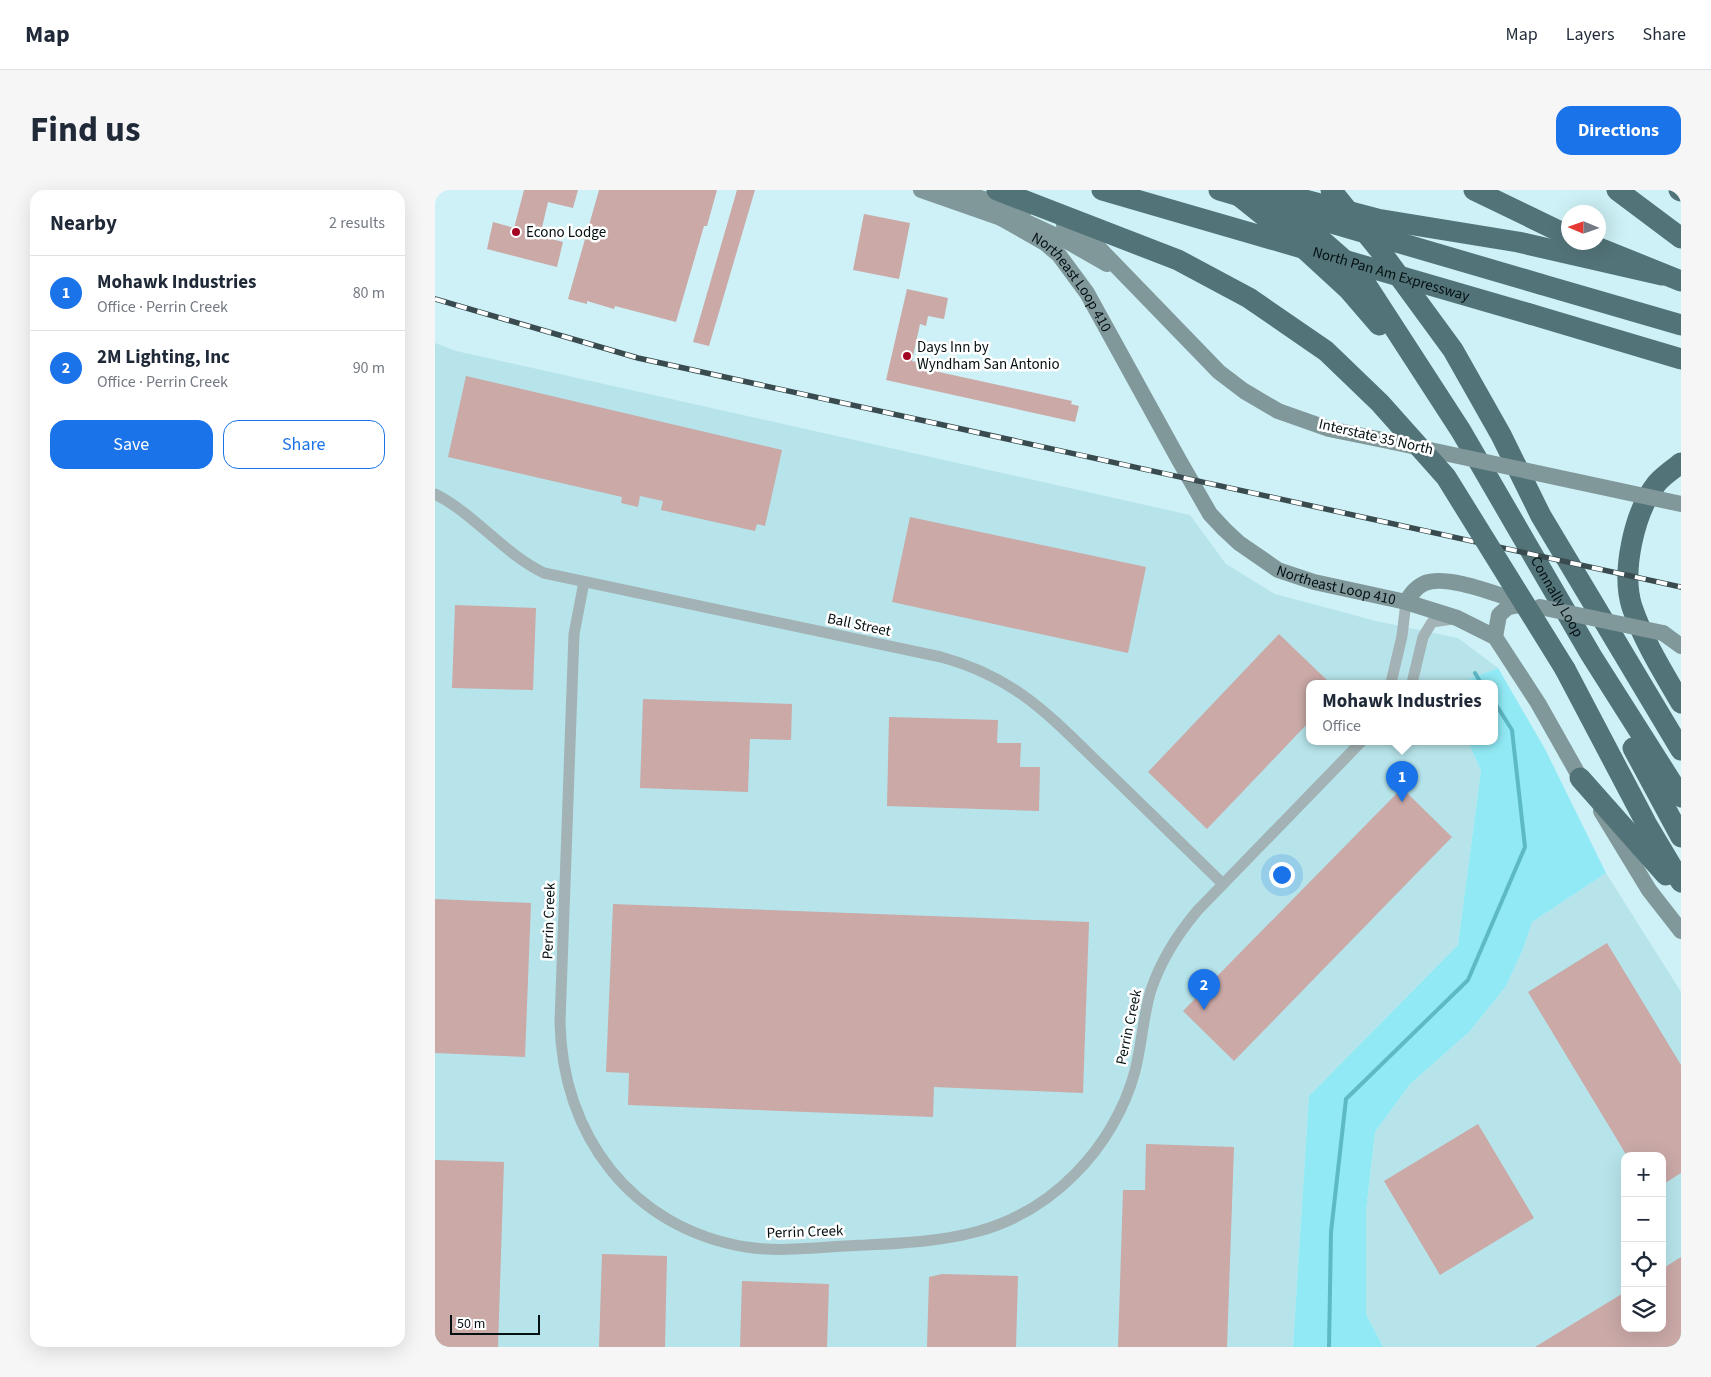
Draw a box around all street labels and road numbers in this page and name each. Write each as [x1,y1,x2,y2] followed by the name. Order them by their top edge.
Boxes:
[1028,227,1117,336] street label: Northeast Loop 410
[1310,241,1472,306] street label: North Pan Am Expressway
[1317,414,1435,460] street label: Interstate 35 North
[1525,552,1589,641] street label: Connally Loop
[1274,560,1398,610] street label: Northeast Loop 410
[825,608,893,642] street label: Ball Street
[537,882,561,960] street label: Perrin Creek
[1111,987,1147,1067] street label: Perrin Creek
[766,1220,844,1244] street label: Perrin Creek

